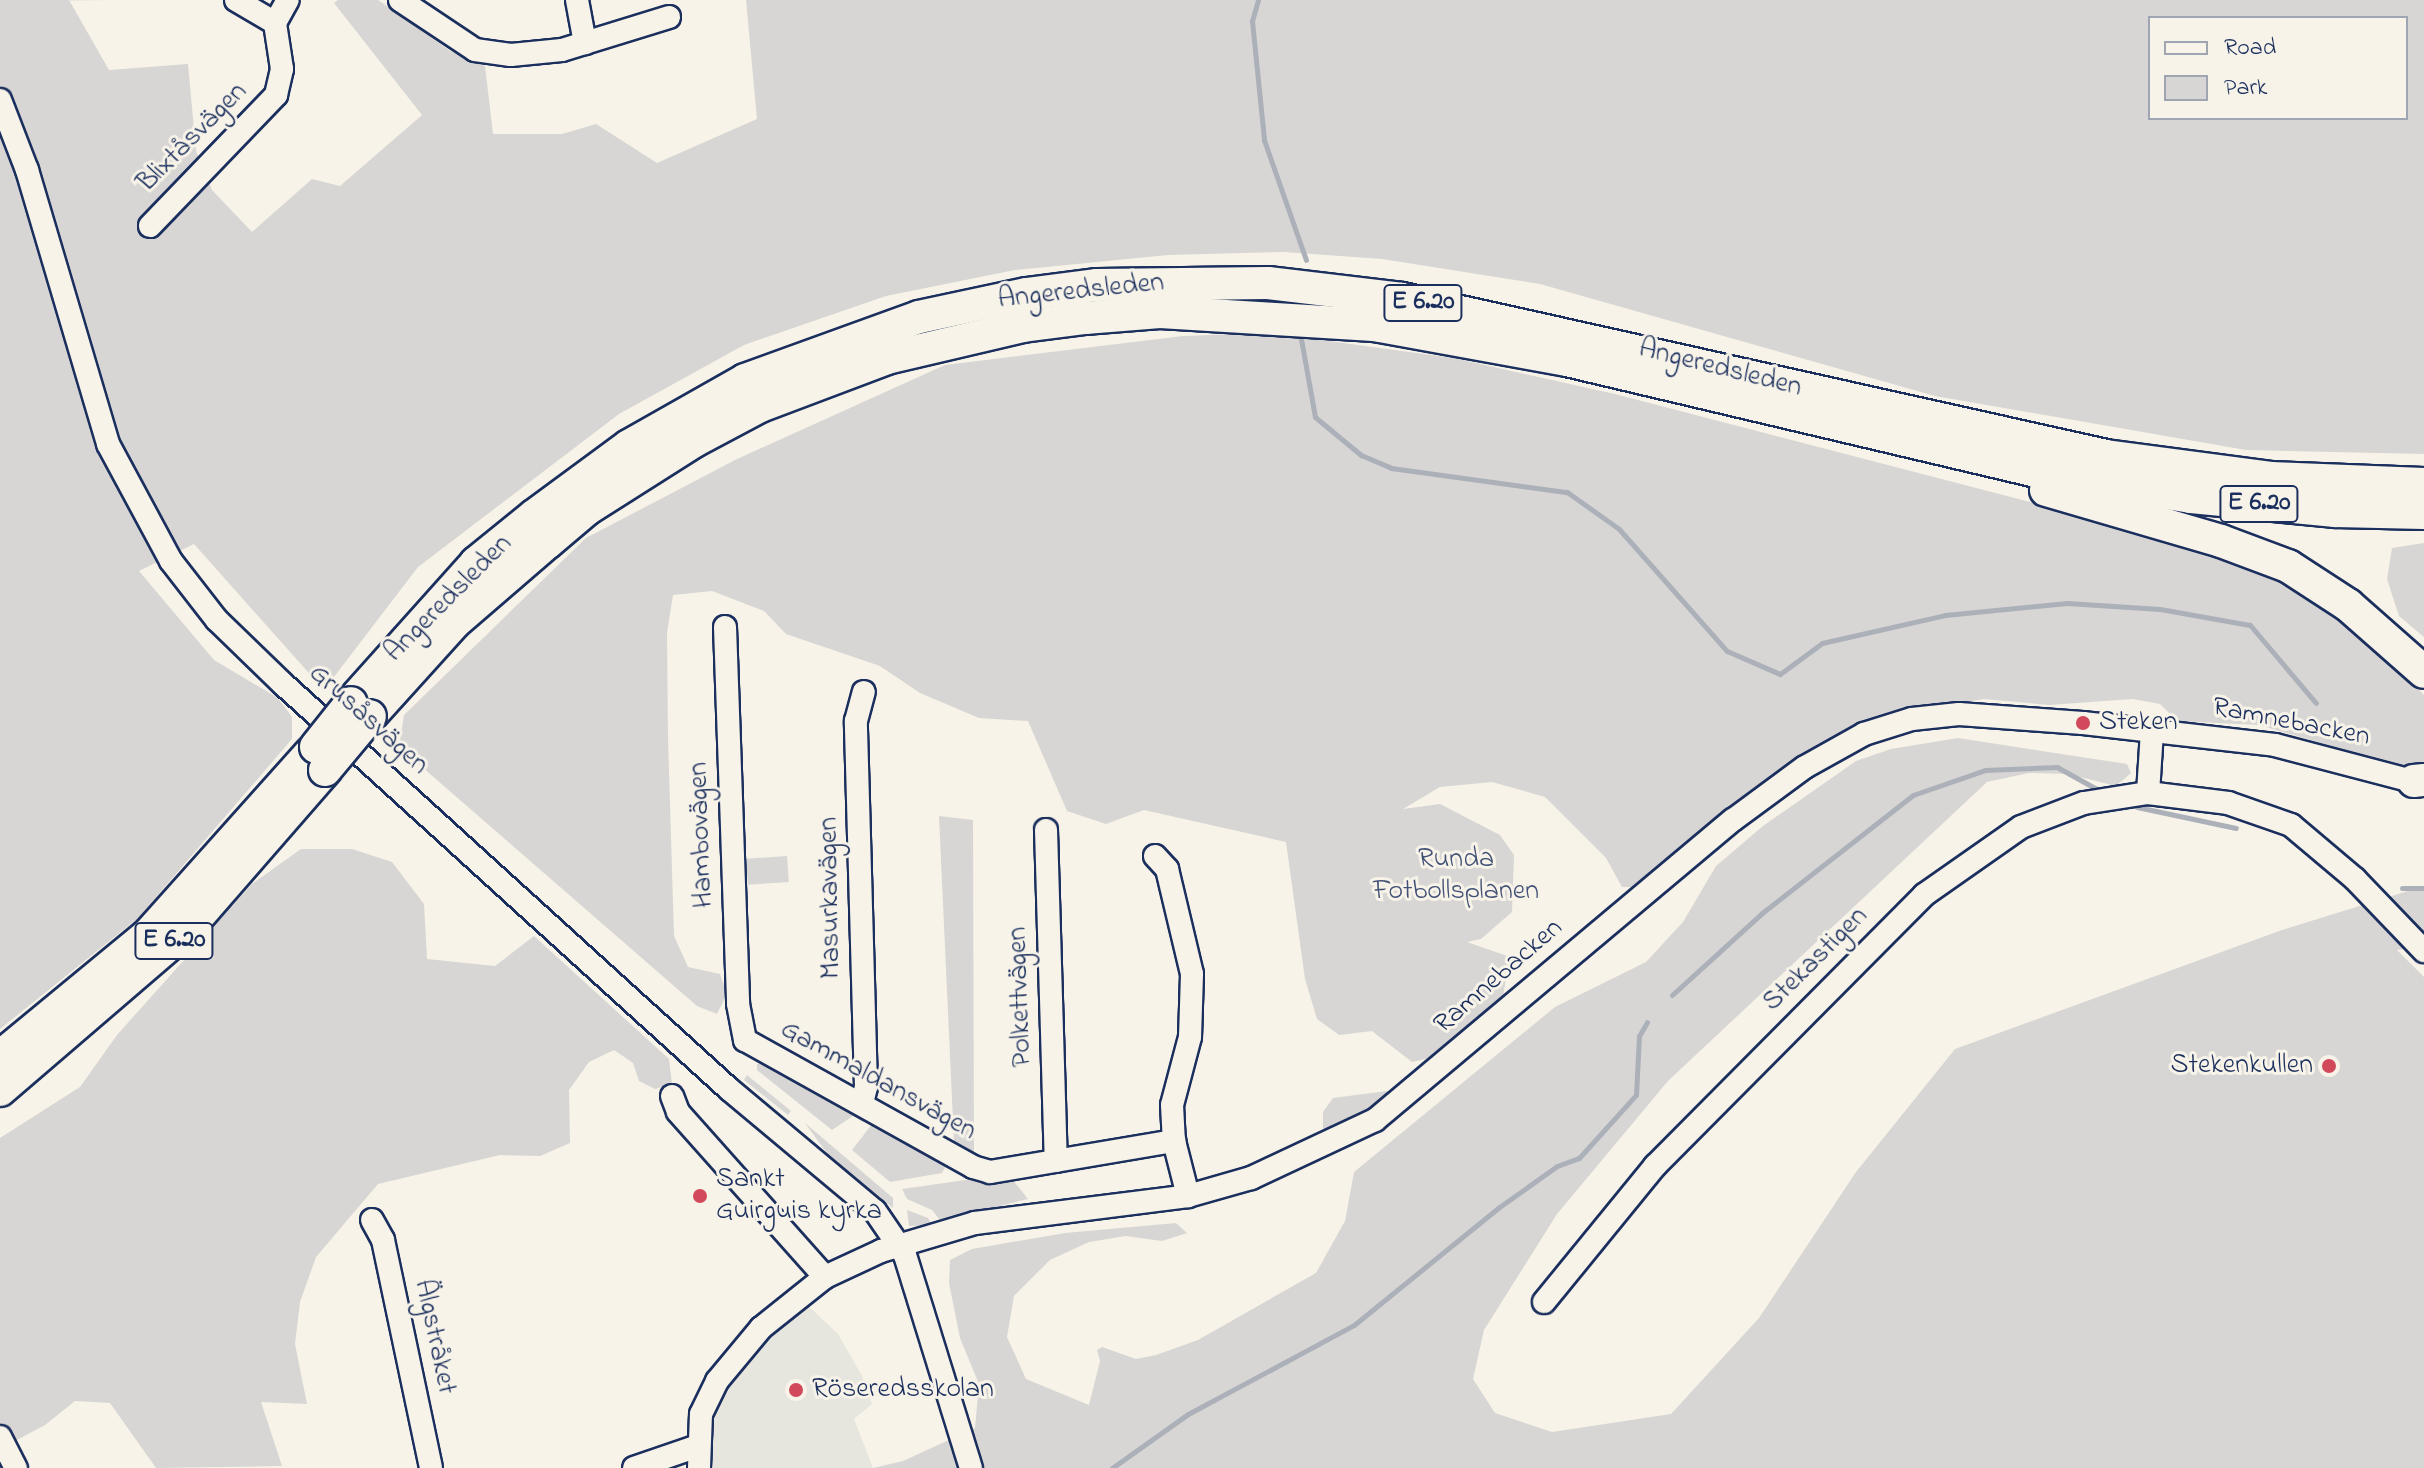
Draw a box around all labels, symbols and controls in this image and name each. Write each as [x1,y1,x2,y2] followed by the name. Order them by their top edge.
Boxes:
[2148,16,2408,120] legend
[2224,31,2276,66] text: Road
[2224,71,2267,106] text: Park
[131,76,255,200] street label: Blixtåsvägen
[996,267,1166,317] street label: Angeredsleden
[1383,281,1463,325] road number: E 6.20
[1635,333,1805,405] street label: Angeredsleden
[2219,482,2299,526] road number: E 6.20
[378,528,520,670] street label: Angeredsleden
[301,657,435,783] street label: Grusåsvägen
[2209,691,2373,755] street label: Ramnebacken
[2099,706,2178,740] place label: Steken
[2074,714,2092,732] marker: Steken
[683,761,721,909] street label: Hambovägen
[813,817,849,979] street label: Masurkavägen
[1373,843,1539,909] park label: Runda Fotbollsplanen
[1756,900,1876,1020] street label: Stekastigen
[1428,912,1570,1042] street label: Ramnebacken
[134,919,214,963] road number: E 6.20
[1002,926,1040,1068] street label: Polkettvägen
[774,1013,982,1149] street label: Gammaldansvägen
[2171,1049,2313,1083] place label: Stekenkullen
[2320,1057,2338,1075] marker: Stekenkullen
[716,1163,882,1229] place label: Sankt Guirguis kyrka
[691,1187,709,1205] marker: Sankt Guirguis kyrka
[405,1277,463,1397] street label: Älgstråket
[812,1373,994,1407] place label: Röseredsskolan
[787,1381,805,1399] marker: Röseredsskolan

